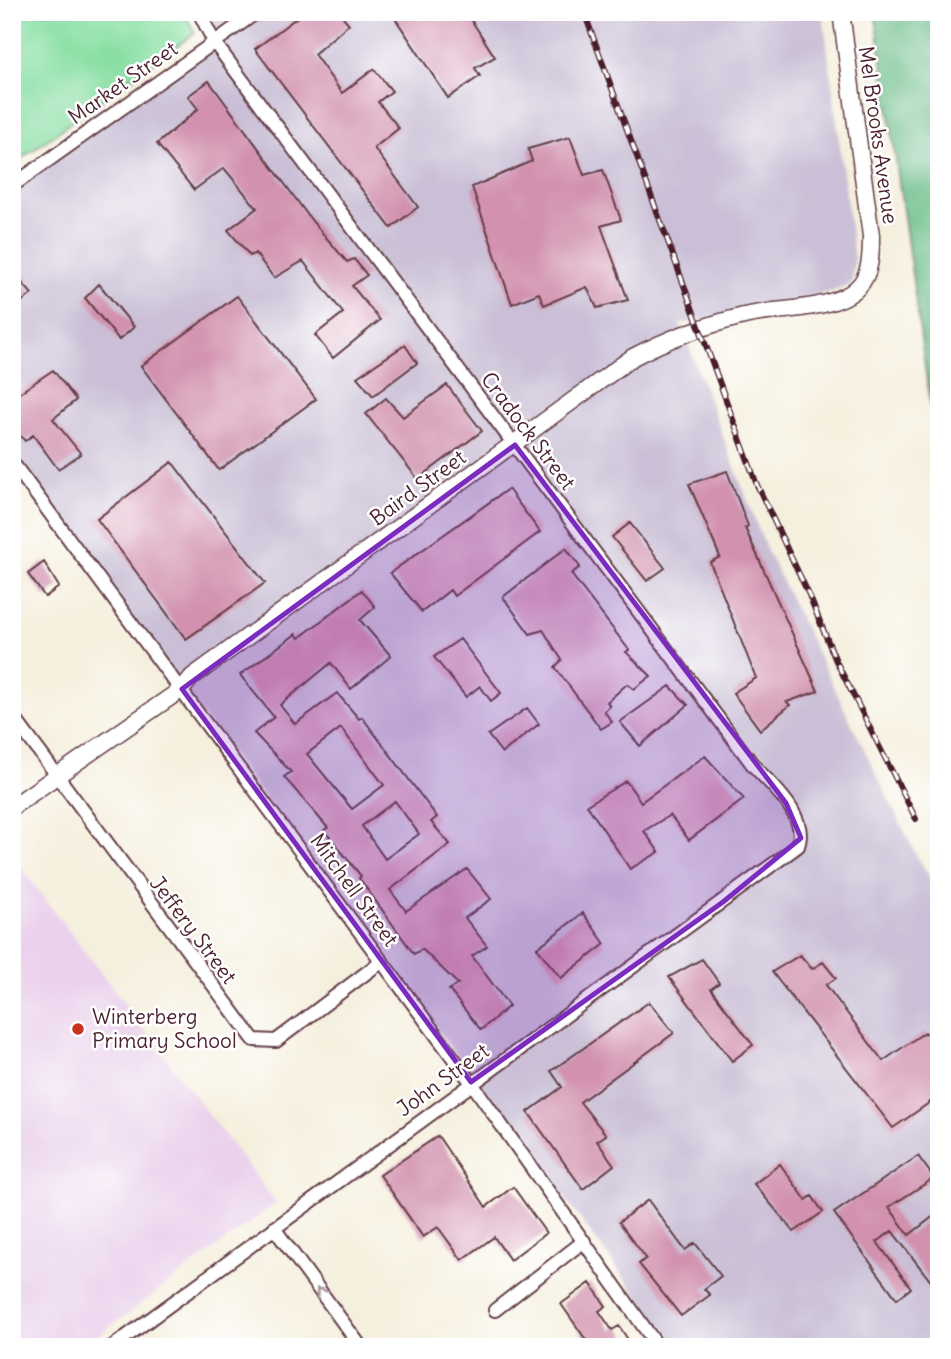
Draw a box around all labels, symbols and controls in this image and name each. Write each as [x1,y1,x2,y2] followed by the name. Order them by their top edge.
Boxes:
[63,35,183,130] street label: Market Street
[853,44,904,226] street label: Mel Brooks Avenue
[475,366,581,495] street label: Cradock Street
[364,444,471,531] street label: Baird Street
[304,828,405,952] street label: Mitchell Street
[144,870,243,989] street label: Jeffery Street
[92,1003,237,1054] place label: Winterberg Primary School
[70,1021,86,1037] marker: Winterberg Primary School
[391,1037,494,1122] street label: John Street
[316,1287,329,1300] one-way arrow

